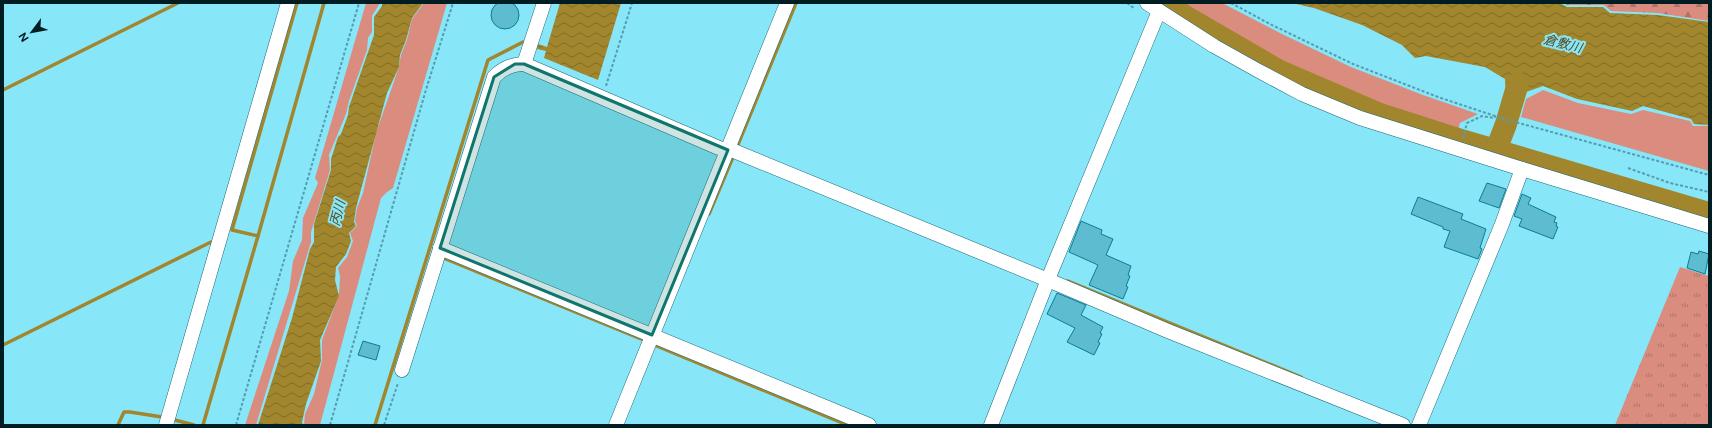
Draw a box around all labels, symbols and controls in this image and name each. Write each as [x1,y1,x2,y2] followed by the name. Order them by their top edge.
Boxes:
[12,12,52,52] north arrow
[16,30,31,44] text: N
[1542,31,1586,56] water label: 倉敷川
[327,197,349,228] water label: 丙川

